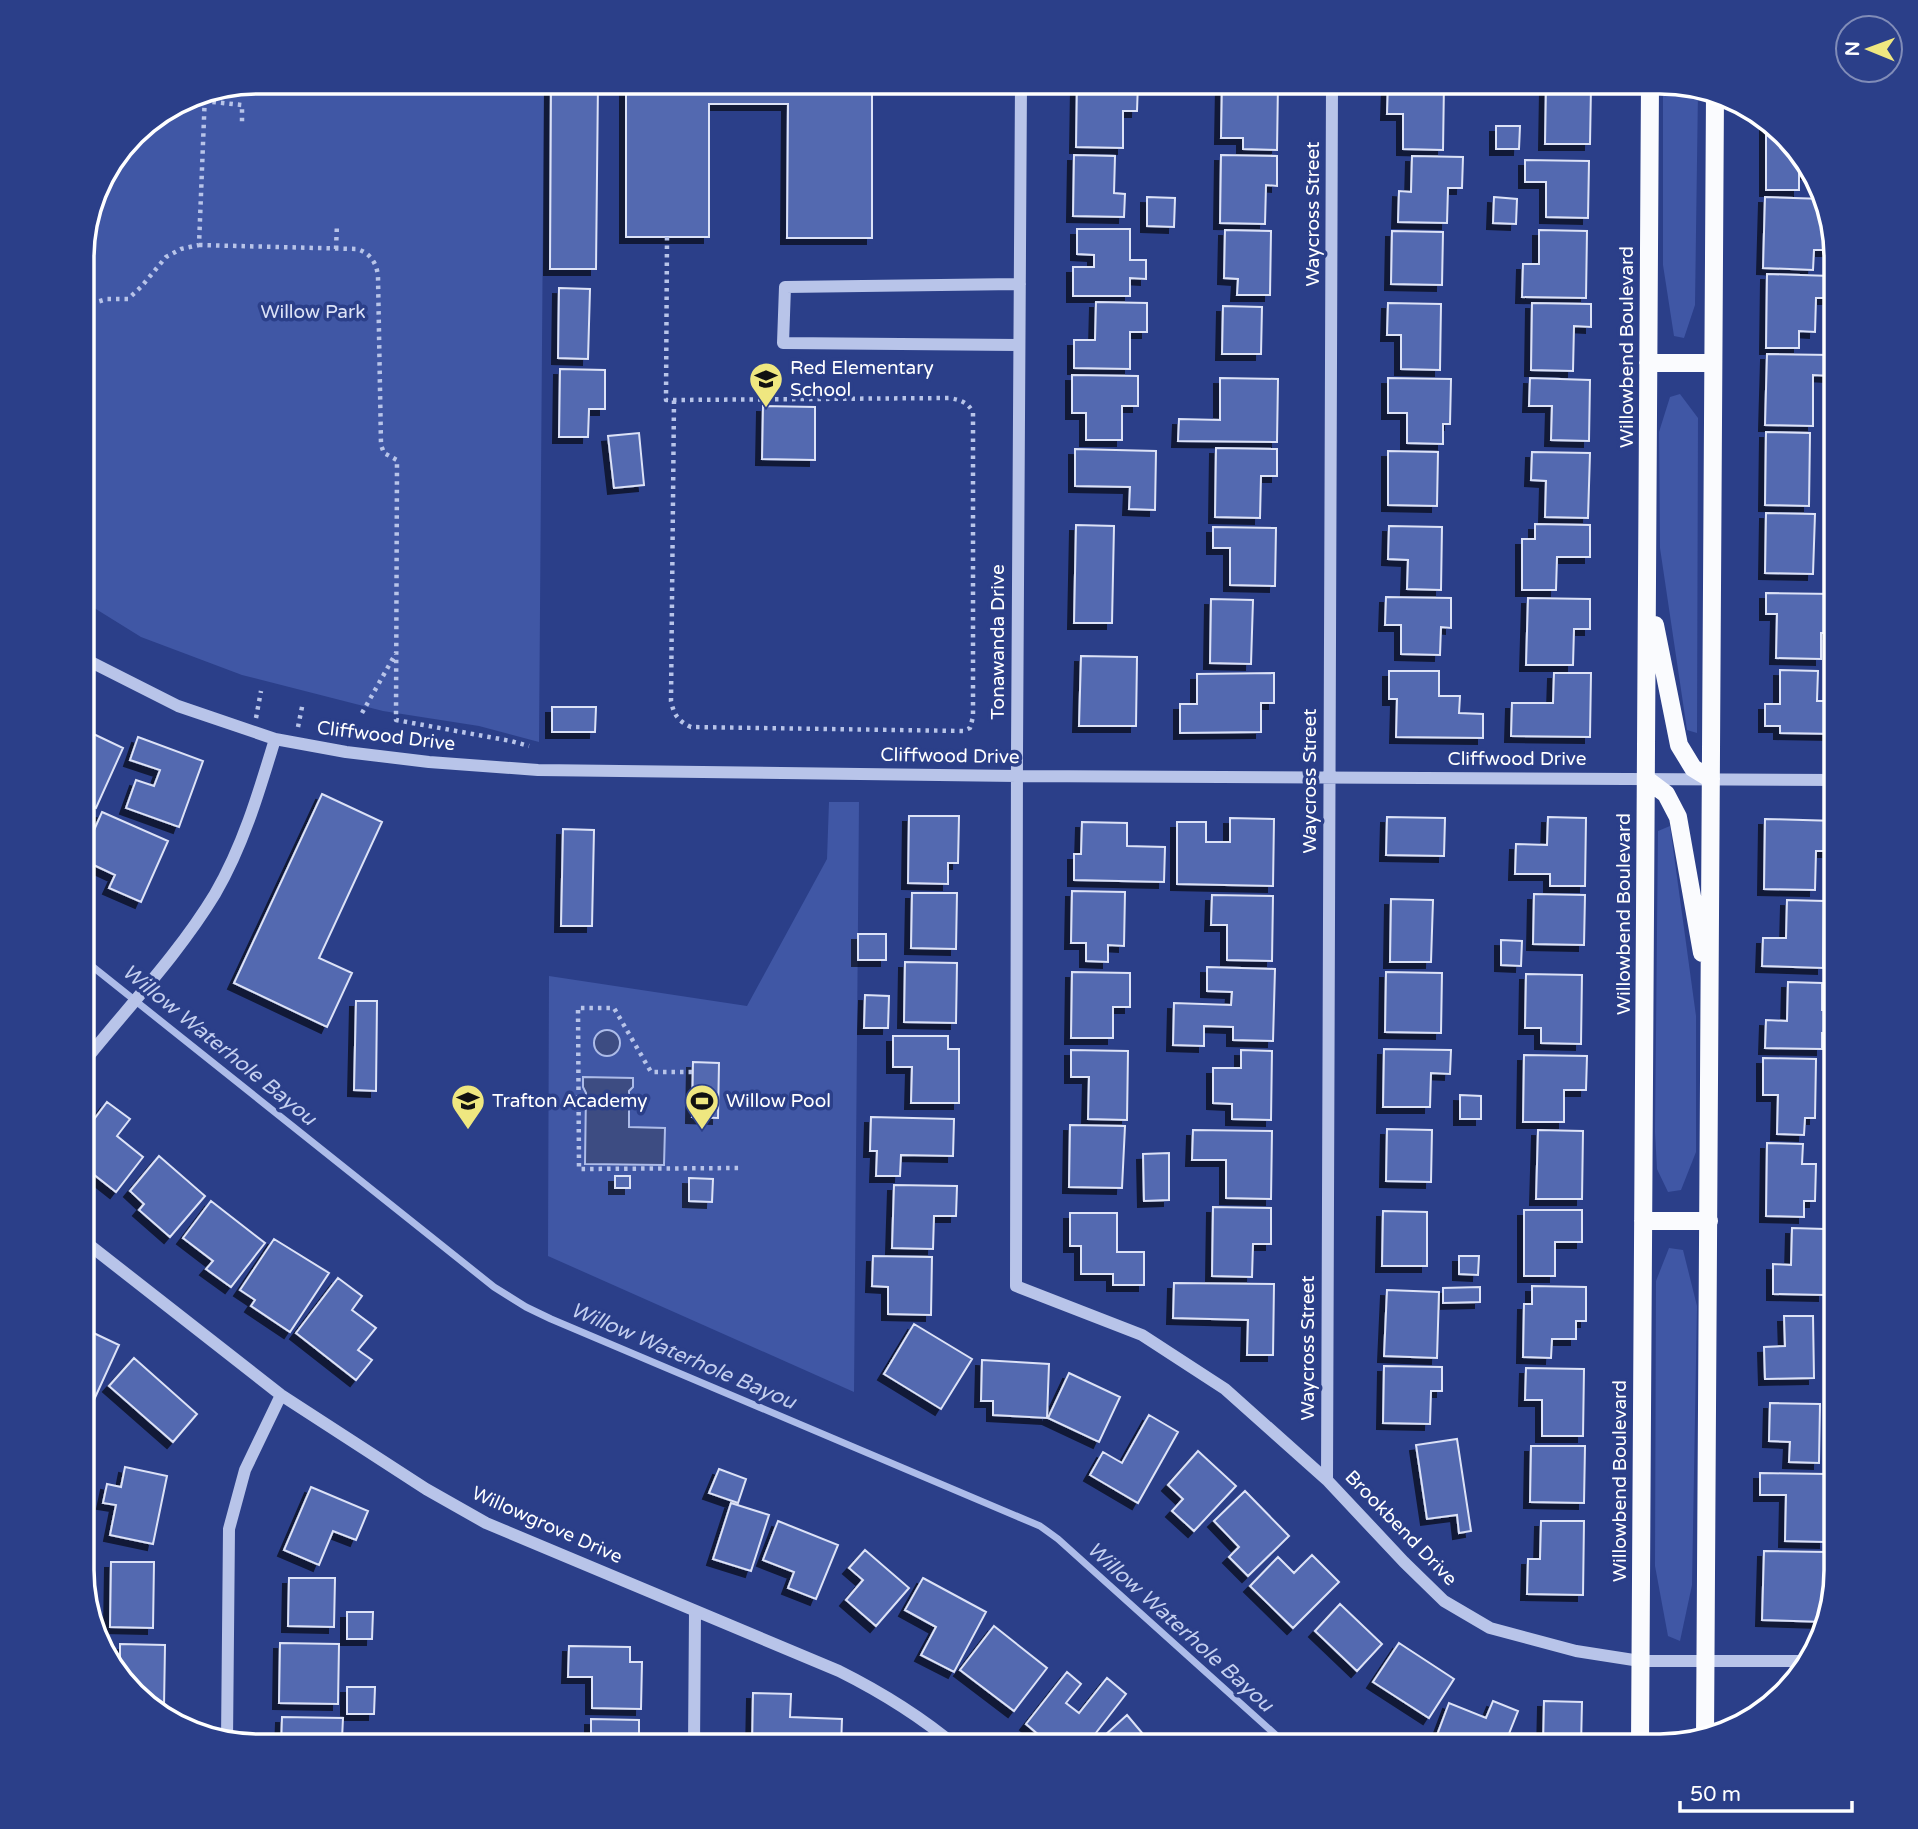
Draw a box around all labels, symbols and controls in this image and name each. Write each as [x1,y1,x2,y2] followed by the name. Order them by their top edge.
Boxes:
[1834,14,1904,84] north arrow
[1842,41,1864,57] text: N
[1302,141,1324,287] street label: Waycross Street
[1616,246,1638,448] street label: Willowbend Boulevard
[260,301,366,323] park label: Willow Park
[790,357,934,401] place label: Red Elementary School
[747,360,785,409] school or university icon: Red Elementary School
[987,564,1009,720] street label: Tonawanda Drive
[1299,708,1321,854] street label: Waycross Street
[316,717,456,755] street label: Cliffwood Drive
[880,744,1020,768] street label: Cliffwood Drive
[1447,748,1587,770] street label: Cliffwood Drive
[1613,813,1635,1015] street label: Willowbend Boulevard
[117,959,322,1132] water label: Willow Waterhole Bayou
[449,1082,487,1131] school or university icon: Trafton Academy
[683,1082,721,1131] sports icon: Willow Pool
[492,1090,647,1112] place label: Trafton Academy
[726,1090,831,1112] place label: Willow Pool
[1297,1275,1319,1421] street label: Waycross Street
[567,1297,800,1415] water label: Willow Waterhole Bayou
[1609,1380,1631,1582] street label: Willowbend Boulevard
[1340,1466,1462,1590] street label: Brookbend Drive
[468,1482,626,1568] street label: Willowgrove Drive
[1082,1537,1279,1718] water label: Willow Waterhole Bayou
[1680,1770,1852,1814] scale bar
[1690,1782,1741,1807] text: 50 m

